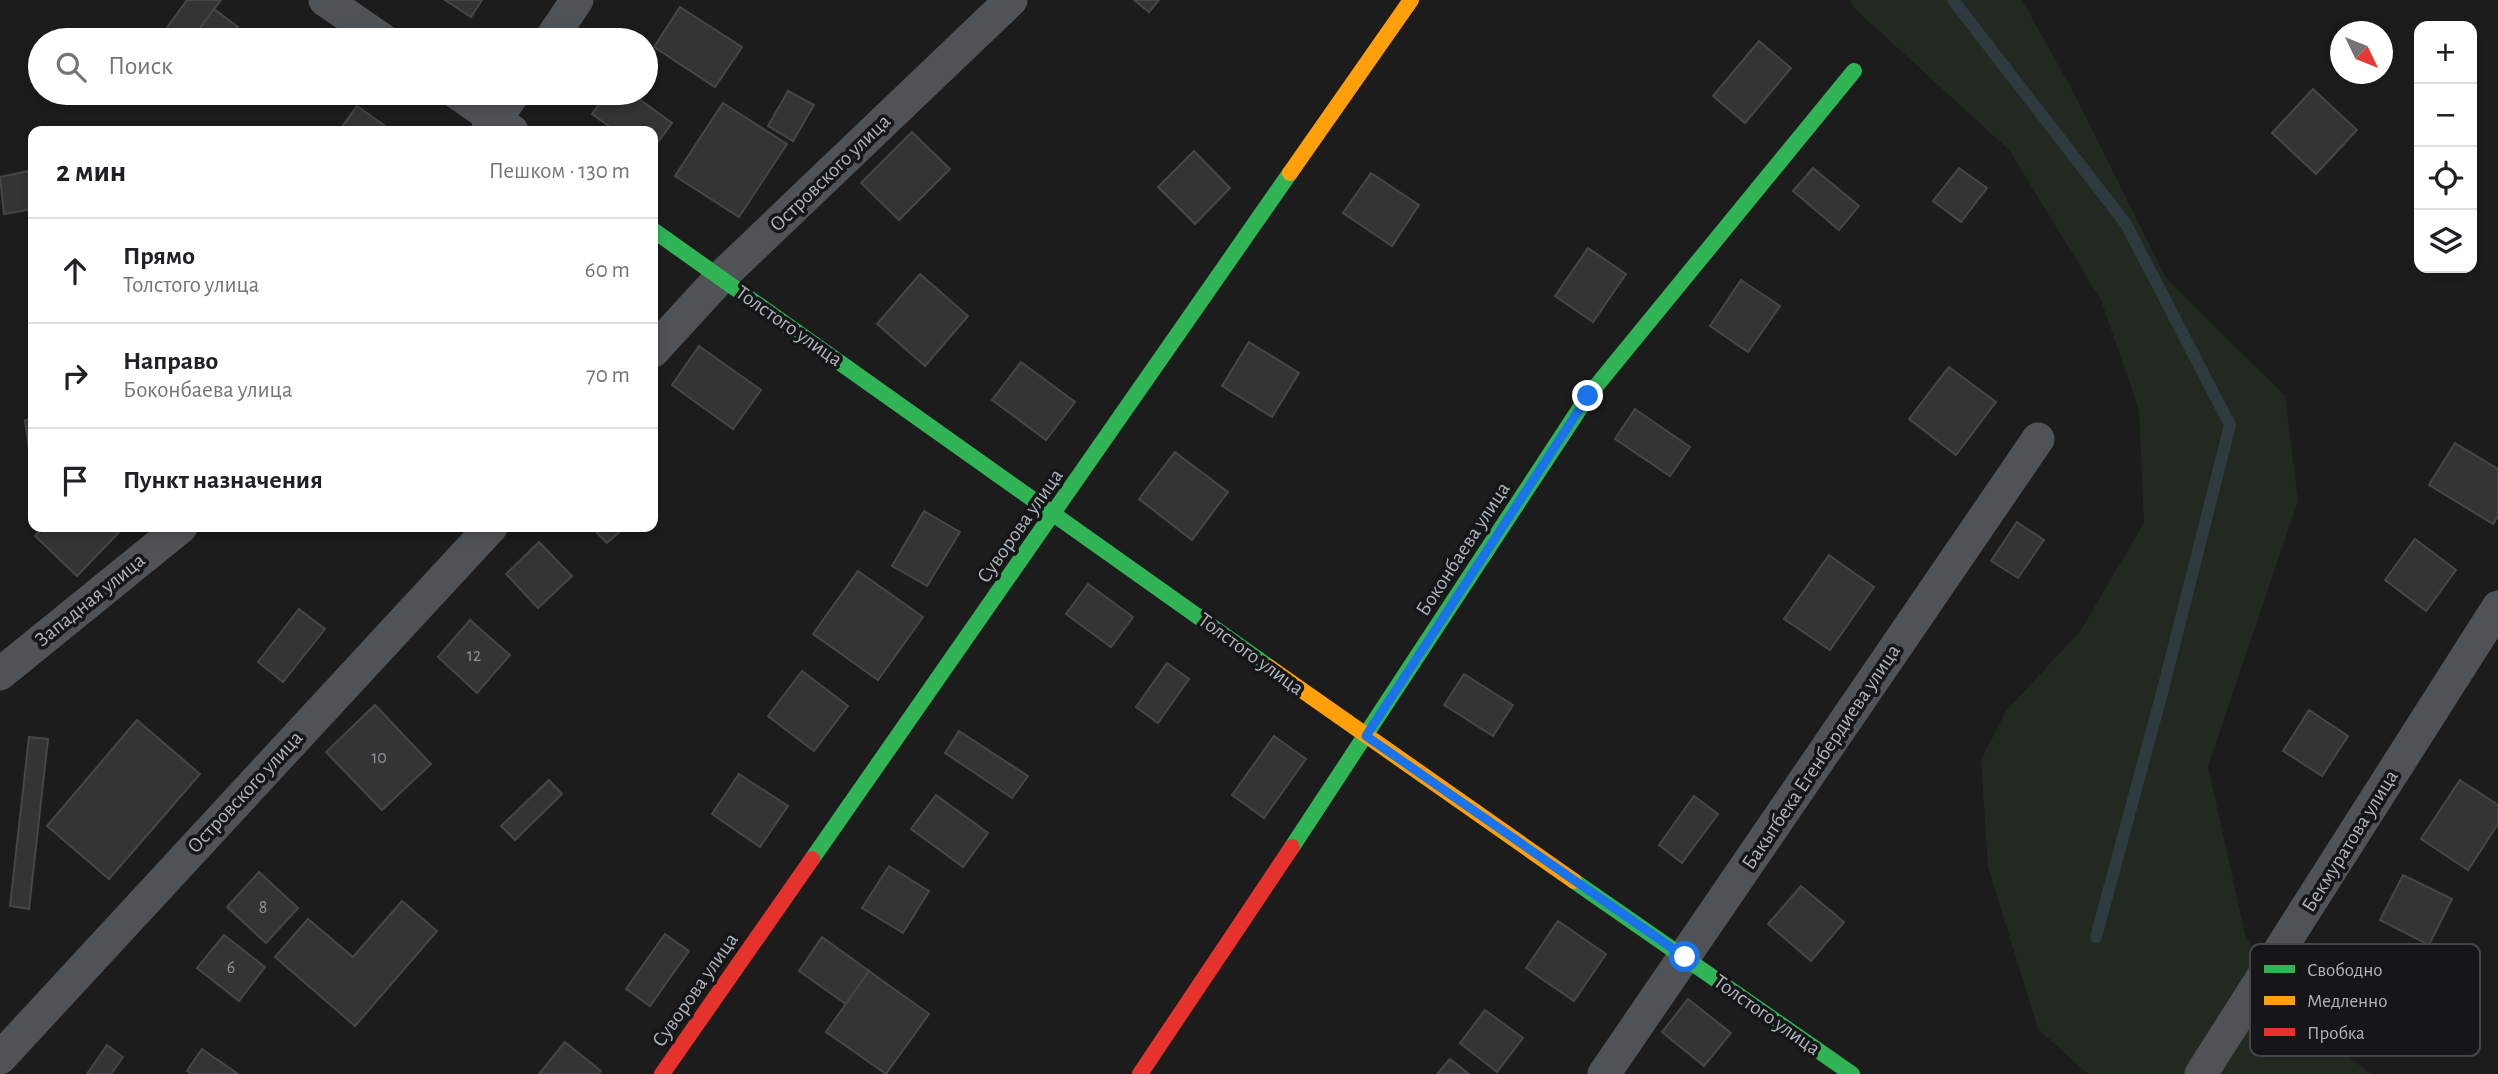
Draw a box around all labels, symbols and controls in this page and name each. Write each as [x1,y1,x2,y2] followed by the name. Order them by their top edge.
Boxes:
[2330,21,2393,84] north arrow
[2414,21,2477,273] map controls
[2414,21,2477,84] button: +
[28,28,658,105] search box
[52,48,90,86] icon: search
[108,53,173,79] text: Поиск
[2414,84,2477,147] button: −
[766,110,895,236] street label: Островского улица
[2414,147,2477,210] button: locate
[56,157,126,187] text: 2 мин
[489,160,630,183] text: Пешком · 130 m
[2414,210,2477,273] button: layers
[123,243,195,269] text: Прямо
[56,252,94,290] icon: ahead
[585,259,630,282] text: 60 m
[123,274,259,297] text: Толстого улица
[732,282,846,371] street label: Толстого улица
[123,348,218,374] text: Направо
[56,357,94,395] icon: right
[586,364,630,387] text: 70 m
[123,379,292,402] text: Боконбаева улица
[1572,380,1603,411] route end
[56,462,94,500] icon: arrive
[973,465,1067,587] street label: Суворова улица
[123,467,323,493] text: Пункт назначения
[1412,478,1514,620] street label: Боконбаева улица
[31,549,149,651] street label: Западная улица
[1194,609,1308,699] street label: Толстого улица
[1738,640,1904,873] street label: Бакытбека Егенбердиева улица
[467,647,481,665] house number: 12
[183,727,307,857] street label: Островского улица
[371,749,387,767] house number: 10
[2298,766,2402,916] street label: Бекмуратова улица
[259,899,267,917] house number: 8
[648,929,742,1051] street label: Суворова улица
[1669,941,1700,972] route start
[2250,944,2480,1056] legend
[227,959,235,977] house number: 6
[2307,961,2383,980] text: Свободно
[1710,971,1824,1060] street label: Толстого улица
[2307,992,2387,1011] text: Медленно
[2307,1024,2365,1043] text: Пробка

